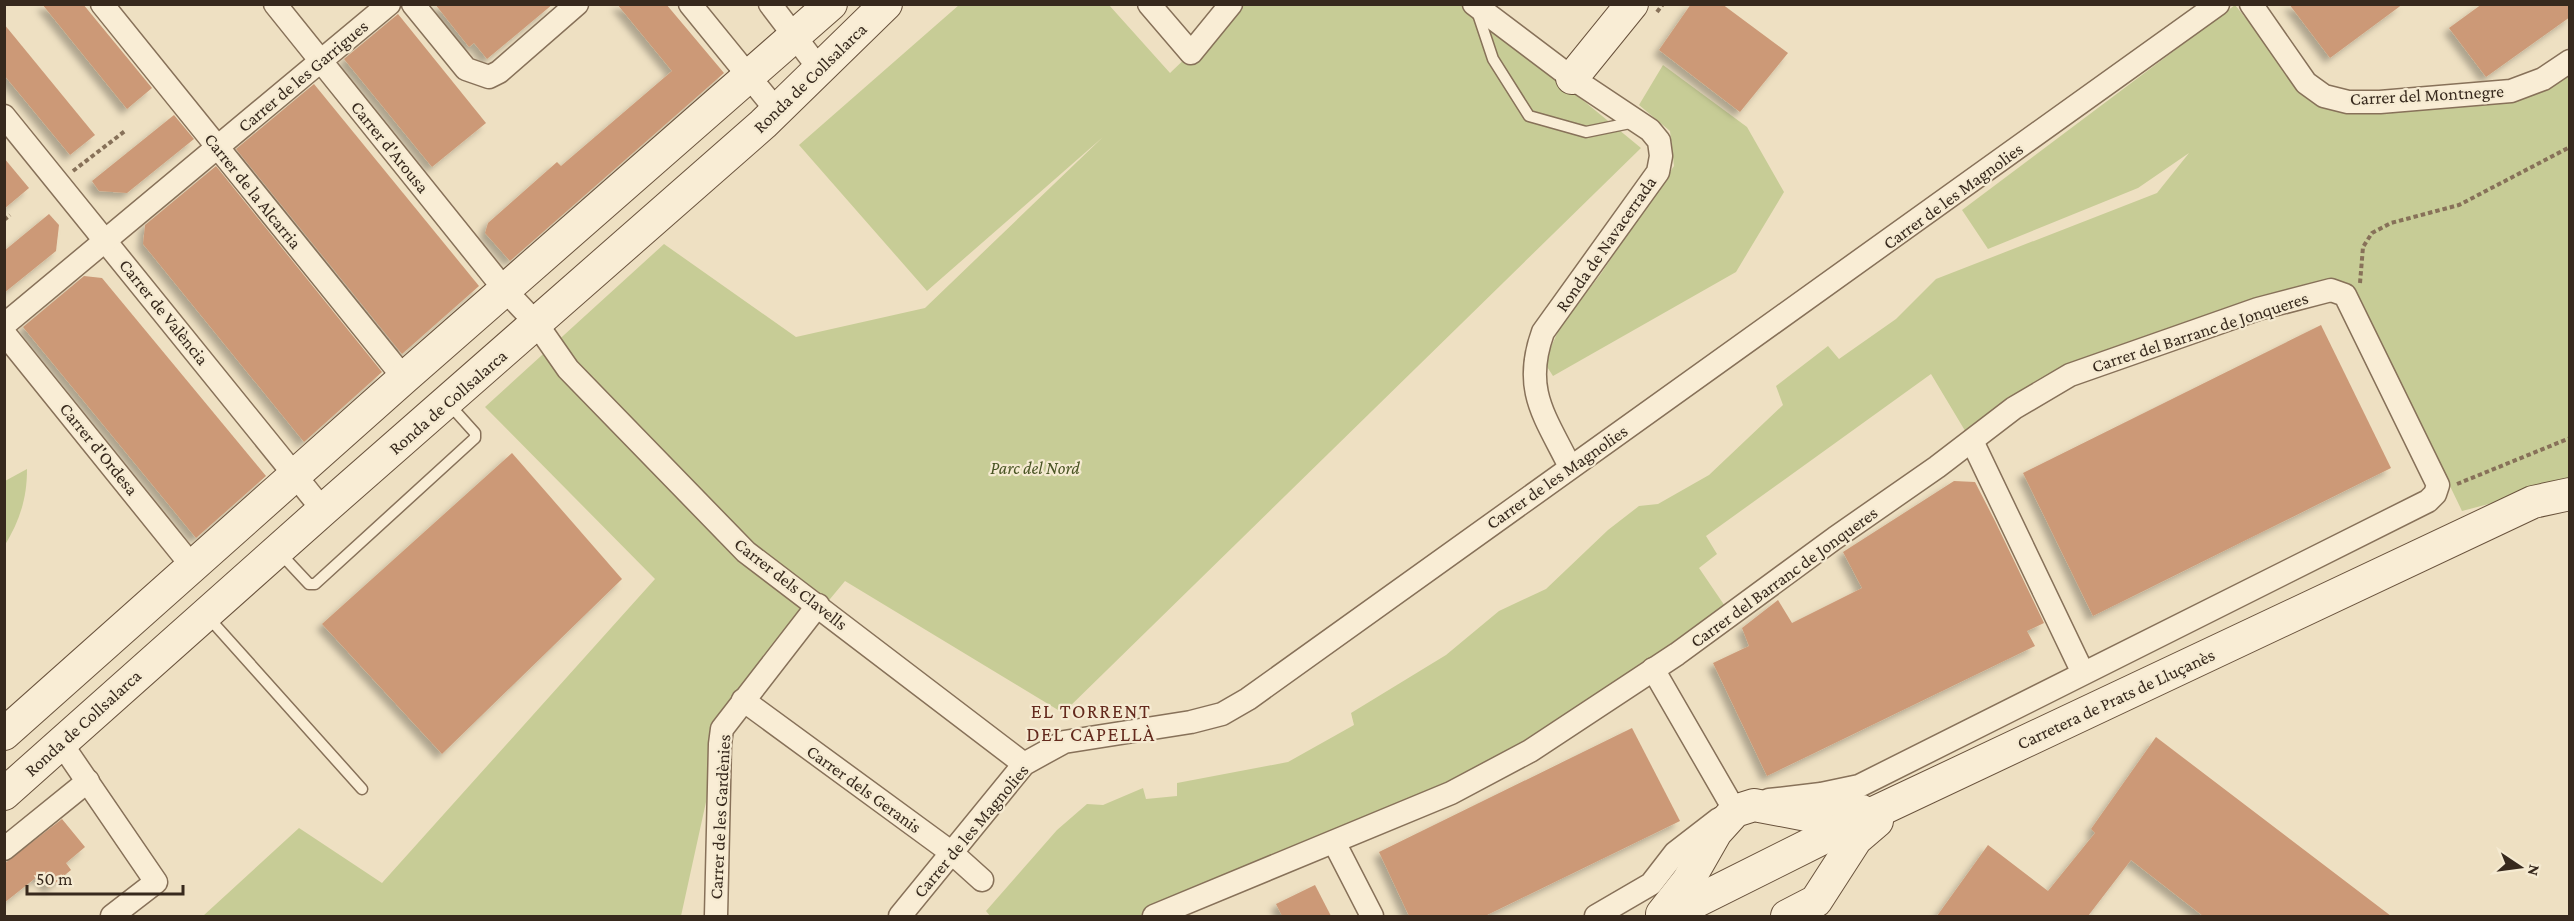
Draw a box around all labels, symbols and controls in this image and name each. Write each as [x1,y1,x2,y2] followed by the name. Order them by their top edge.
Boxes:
[234,16,372,136] street label: Carrer de les Garrigues
[749,19,871,137] street label: Ronda de Collsalarca
[2350,81,2505,109] street label: Carrer del Montnegre
[347,97,433,197] street label: Carrer d'Arousa
[200,129,306,253] street label: Carrer de la Alcarria
[1879,139,2027,253] street label: Carrer de les Magnolies
[1552,172,1660,316] street label: Ronda de Navacerrada
[115,255,213,369] street label: Carrer de València
[2089,288,2311,376] street label: Carrer del Barranc de Jonqueres
[385,345,511,459] street label: Ronda de Collsalarca
[56,399,142,499] street label: Carrer d'Ordesa
[1483,421,1631,533] street label: Carrer de les Magnolies
[990,458,1080,478] park label: Parc del Nord
[1687,502,1881,652] street label: Carrer del Barranc de Jonqueres
[731,534,851,634] street label: Carrer dels Clavells
[2014,644,2218,754] street label: Carretera de Prats de Lluçanès
[21,666,145,780] street label: Ronda de Collsalarca
[1026,700,1156,745] district label: EL TORRENT DEL CAPELLÀ
[706,734,734,900] street label: Carrer de les Gardènies
[803,741,925,837] street label: Carrer dels Geranis
[909,760,1033,902] street label: Carrer de les Magnolies
[2490,837,2550,897] north arrow
[27,858,183,896] scale bar
[2525,863,2544,878] text: N
[36,869,73,889] text: 50 m

